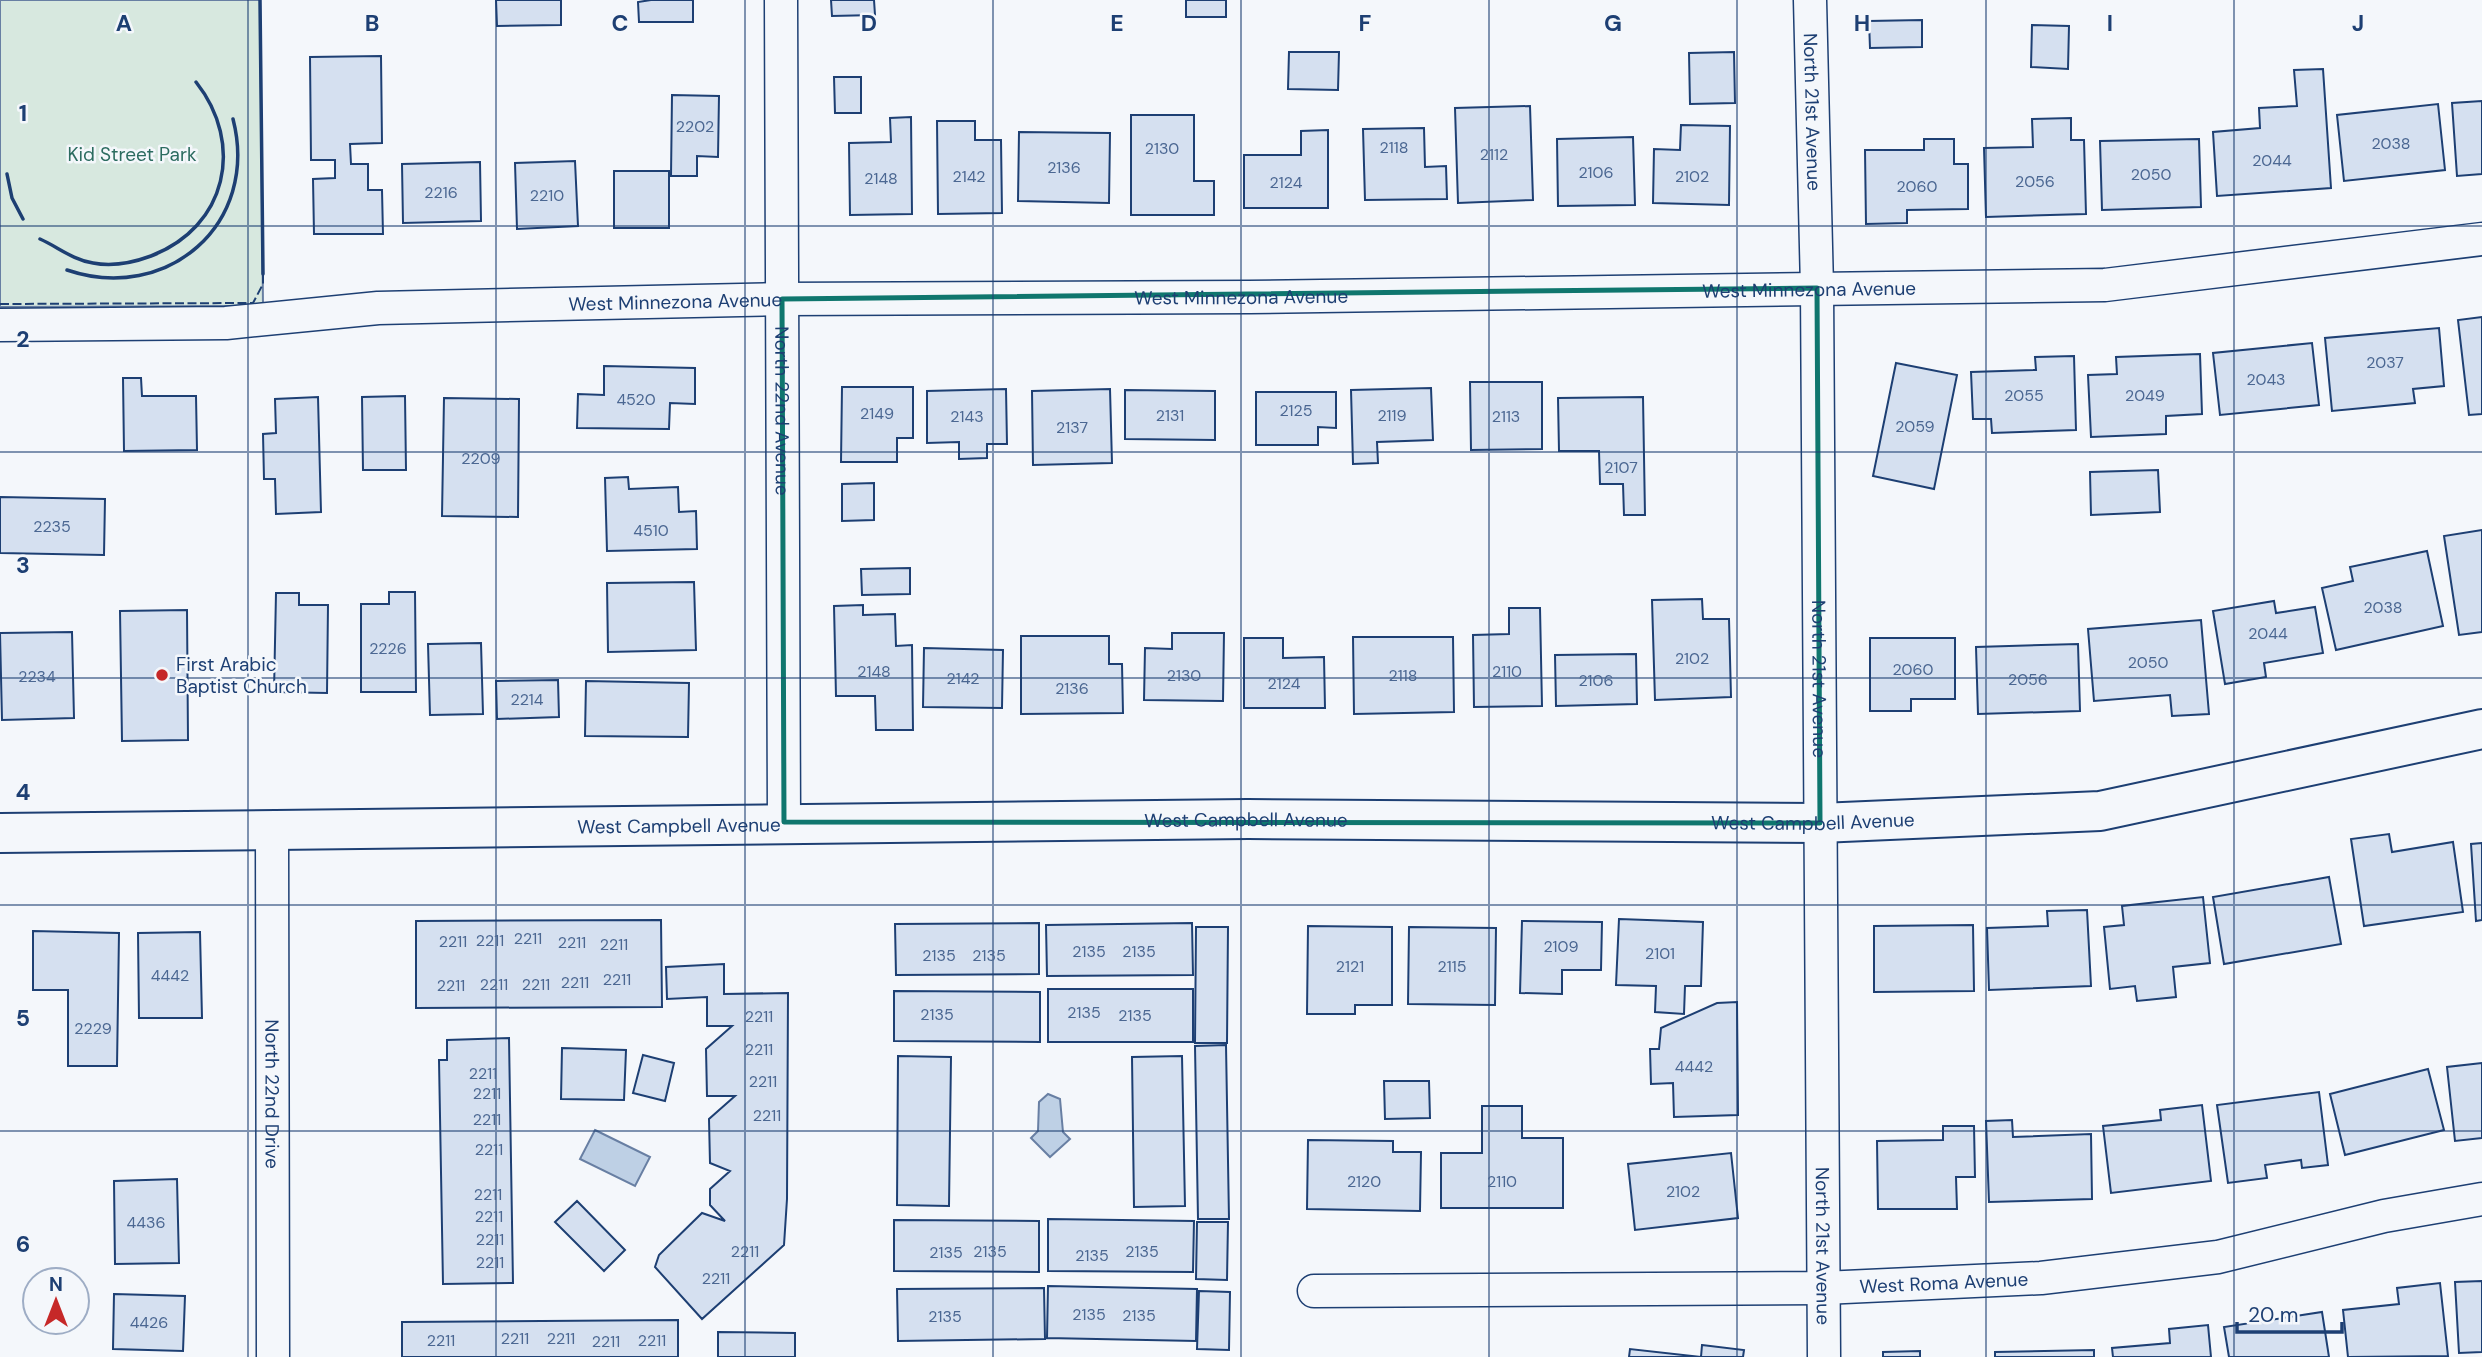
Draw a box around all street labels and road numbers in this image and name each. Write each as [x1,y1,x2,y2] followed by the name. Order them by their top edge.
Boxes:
[1798,33,1827,191] street label: North 21st Avenue
[1702,275,1916,303] street label: West Minnezona Avenue
[1134,283,1348,310] street label: West Minnezona Avenue
[568,287,782,316] street label: West Minnezona Avenue
[770,326,795,496] street label: North 22nd Avenue
[1807,600,1833,758] street label: North 21st Avenue
[1144,806,1348,833] street label: West Campbell Avenue
[1711,806,1915,836] street label: West Campbell Avenue
[577,812,781,839] street label: West Campbell Avenue
[260,1019,285,1169] street label: North 22nd Drive
[1810,1167,1836,1325] street label: North 21st Avenue
[1859,1266,2029,1299] street label: West Roma Avenue

